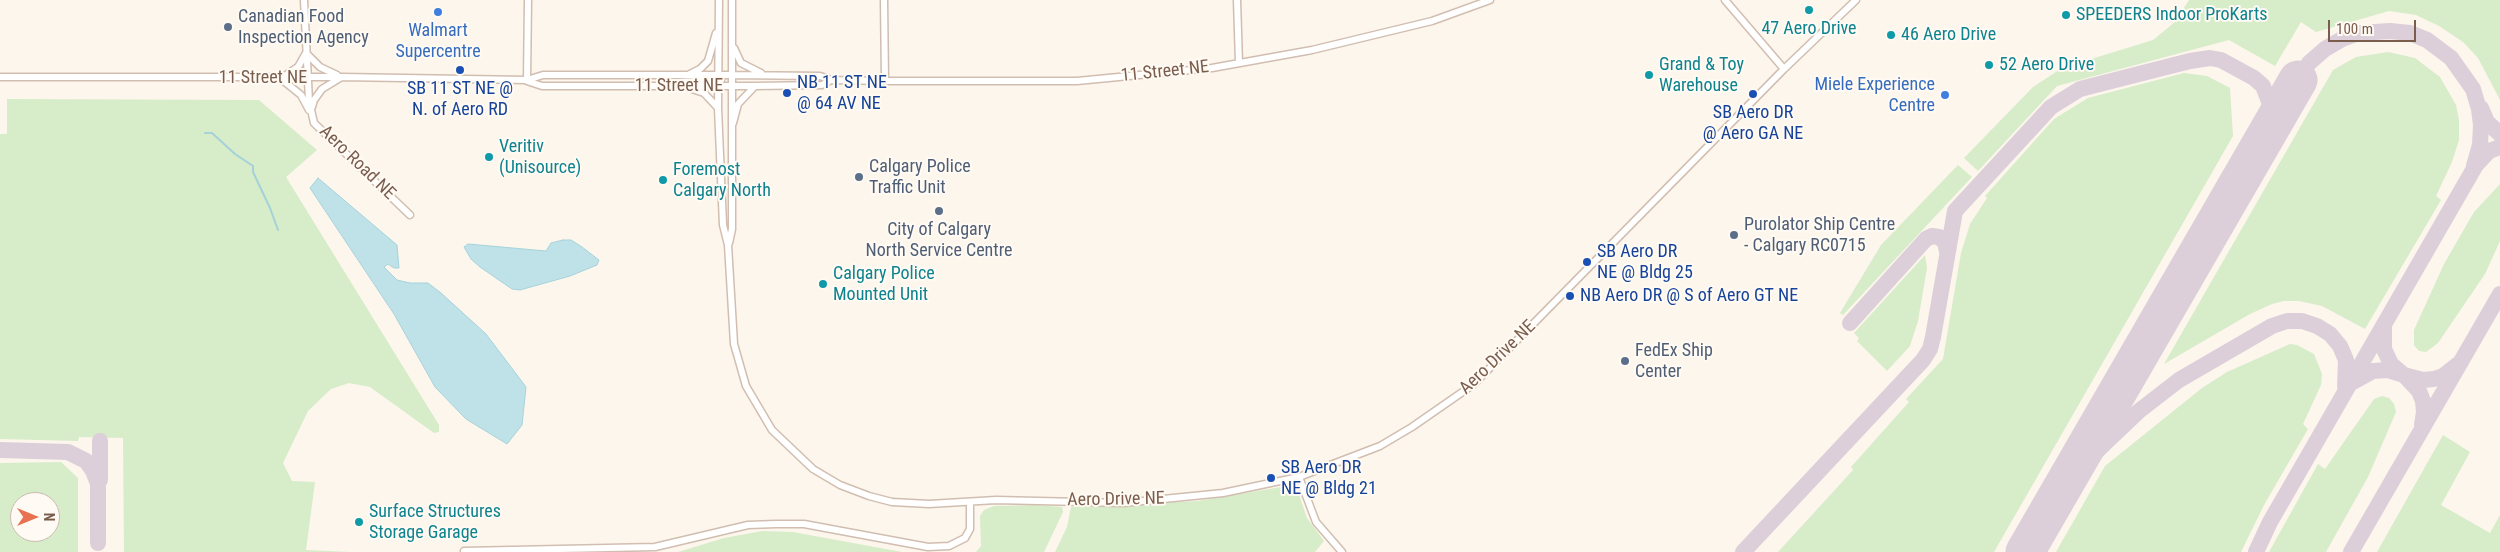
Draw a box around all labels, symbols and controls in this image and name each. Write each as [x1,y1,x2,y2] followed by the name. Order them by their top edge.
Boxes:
[1803,4,1815,16] marker: 47 Aero Drive
[2076,4,2267,26] place label: SPEEDERS Indoor ProKarts
[238,6,369,48] place label: Canadian Food Inspection Agency
[432,6,444,18] marker: Walmart Supercentre
[2060,9,2072,21] marker: SPEEDERS Indoor ProKarts
[2330,10,2418,42] scale bar
[1761,18,1857,40] place label: 47 Aero Drive
[395,20,481,62] place label: Walmart Supercentre
[2336,20,2373,38] text: 100 m
[222,21,234,33] marker: Canadian Food Inspection Agency
[1901,24,1996,46] place label: 46 Aero Drive
[1885,29,1897,41] marker: 46 Aero Drive
[1659,54,1744,96] place label: Grand & Toy Warehouse
[1999,54,2094,76] place label: 52 Aero Drive
[1120,57,1210,87] street label: 11 Street NE
[1983,59,1995,71] marker: 52 Aero Drive
[454,64,466,76] marker: SB 11 ST NE @ N. of Aero RD
[219,67,307,89] street label: 11 Street NE
[1643,69,1655,81] marker: Grand & Toy Warehouse
[797,72,887,115] place label: NB 11 ST NE @ 64 AV NE
[1814,74,1935,116] place label: Miele Experience Centre
[635,75,723,97] street label: 11 Street NE
[407,78,513,120] place label: SB 11 ST NE @ N. of Aero RD
[781,87,793,99] marker: NB 11 ST NE @ 64 AV NE
[1747,88,1759,100] marker: SB Aero DR @ Aero GA NE
[1939,89,1951,101] marker: Miele Experience Centre
[1703,102,1803,144] place label: SB Aero DR @ Aero GA NE
[314,121,400,205] street label: Aero Road NE
[499,136,581,178] place label: Veritiv (Unisource)
[483,151,495,163] marker: Veritiv (Unisource)
[869,156,971,198] place label: Calgary Police Traffic Unit
[673,159,771,202] place label: Foremost Calgary North
[853,171,865,183] marker: Calgary Police Traffic Unit
[657,174,669,186] marker: Foremost Calgary North
[933,205,945,217] marker: City of Calgary North Service Centre
[1744,214,1895,256] place label: Purolator Ship Centre - Calgary RC0715
[866,219,1012,262] place label: City of Calgary North Service Centre
[1728,229,1740,241] marker: Purolator Ship Centre - Calgary RC0715
[1597,241,1693,284] place label: SB Aero DR NE @ Bldg 25
[1581,256,1593,268] marker: SB Aero DR NE @ Bldg 25
[833,263,935,306] place label: Calgary Police Mounted Unit
[817,278,829,290] marker: Calgary Police Mounted Unit
[1580,285,1798,307] place label: NB Aero DR @ S of Aero GT NE
[1564,290,1576,302] marker: NB Aero DR @ S of Aero GT NE
[1455,316,1541,400] street label: Aero Drive NE
[1635,340,1713,382] place label: FedEx Ship Center
[1619,355,1631,367] marker: FedEx Ship Center
[1281,457,1377,499] place label: SB Aero DR NE @ Bldg 21
[1265,472,1277,484] marker: SB Aero DR NE @ Bldg 21
[1067,488,1165,512] street label: Aero Drive NE
[10,492,60,542] north arrow
[369,501,501,544] place label: Surface Structures Storage Garage
[41,513,57,521] text: N
[353,516,365,528] marker: Surface Structures Storage Garage

